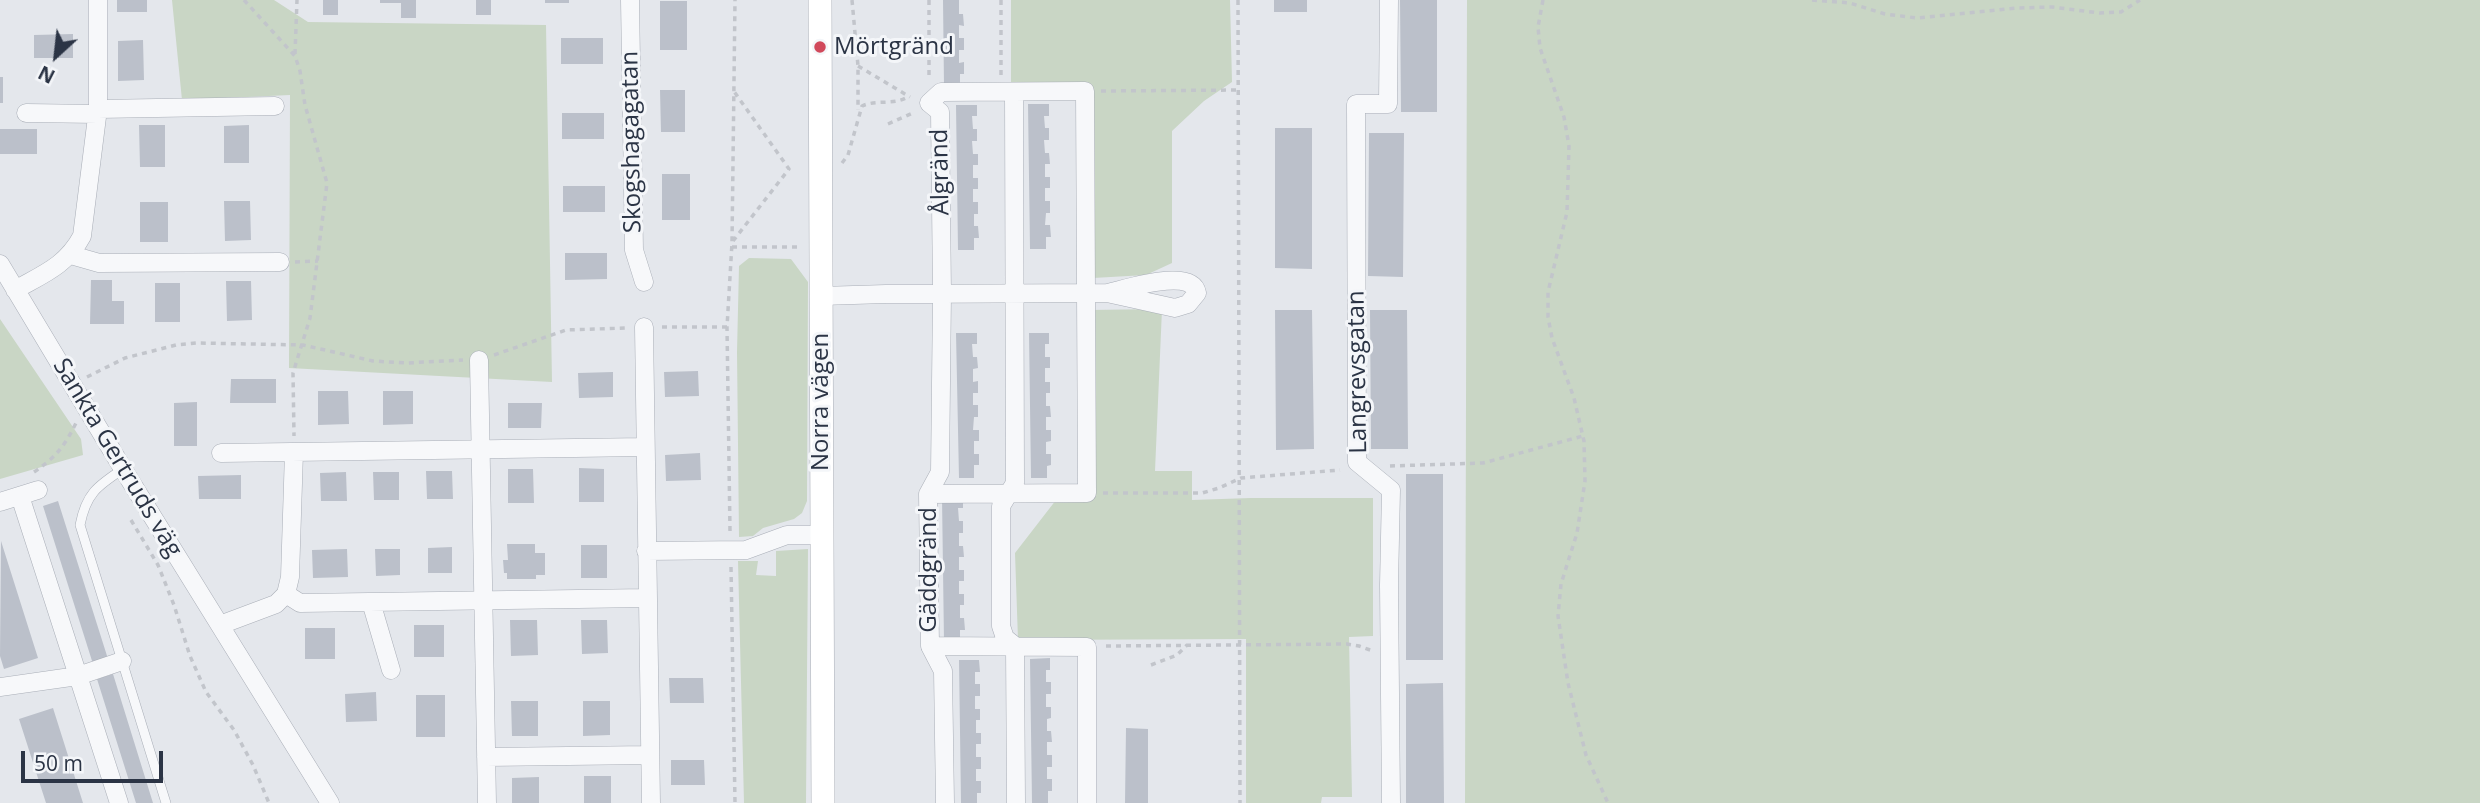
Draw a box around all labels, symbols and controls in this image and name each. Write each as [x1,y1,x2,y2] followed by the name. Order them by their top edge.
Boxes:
[21,21,91,91] north arrow
[834,33,954,61] place label: Mörtgränd
[812,39,828,55] marker: Mörtgränd
[616,51,648,233] street label: Skogshagagatan
[34,60,59,90] text: N
[926,128,956,216] street label: Ålgränd
[1342,290,1374,454] street label: Langrevsgatan
[807,333,835,471] street label: Norra vägen
[46,354,188,562] street label: Sankta Gertruds väg
[915,507,943,633] street label: Gäddgränd
[24,736,166,780] scale bar
[34,749,83,777] text: 50 m

